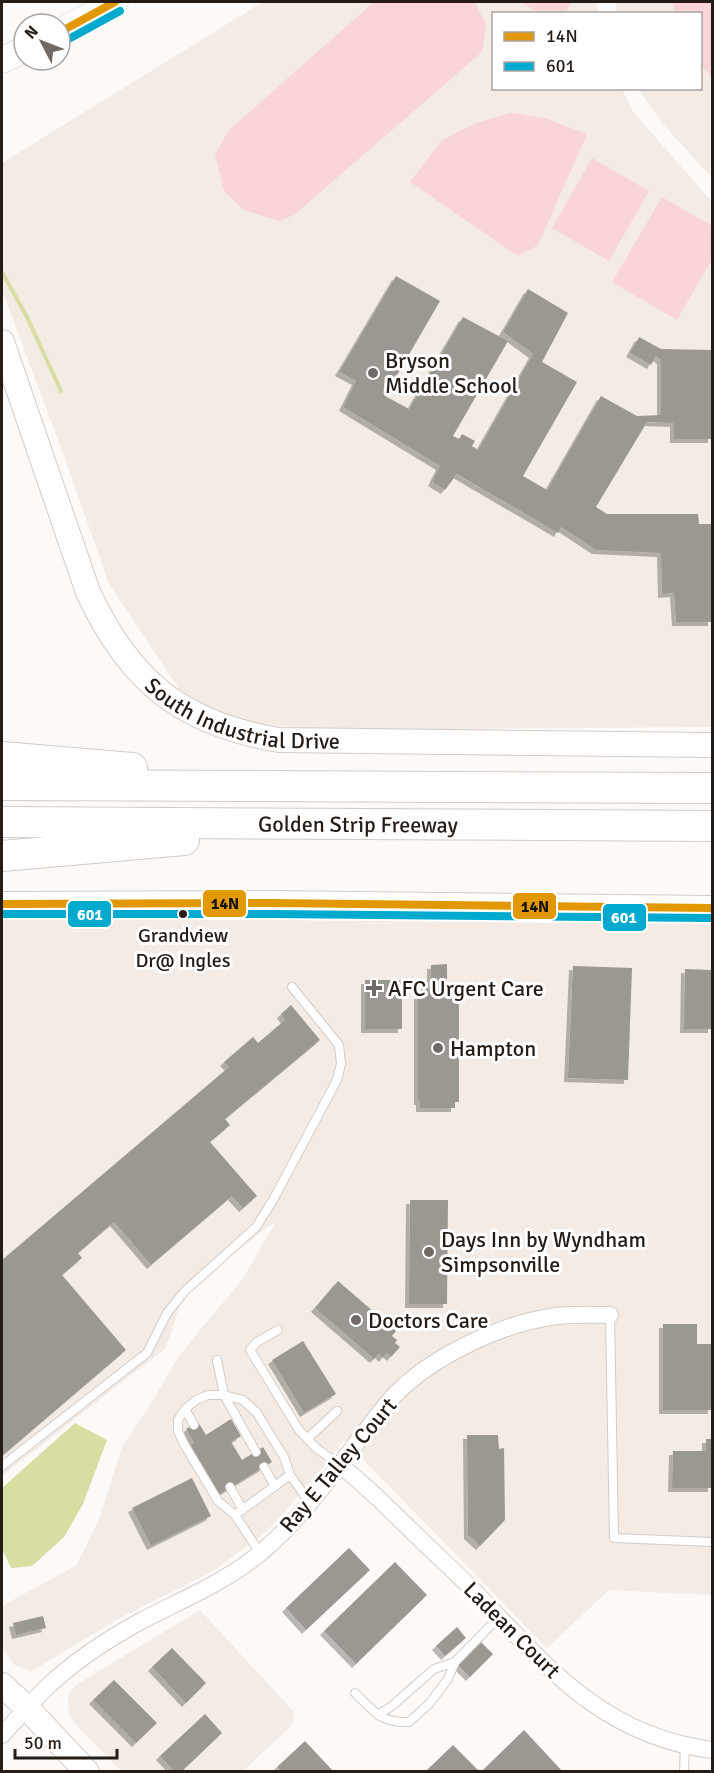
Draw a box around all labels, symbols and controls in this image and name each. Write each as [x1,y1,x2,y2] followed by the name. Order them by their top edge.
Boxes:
[12,12,72,72] north arrow
[492,12,702,90] legend
[20,22,43,43] text: N
[546,25,578,47] text: 14N
[546,55,575,77] text: 601
[385,347,518,399] place label: Bryson Middle School
[366,366,380,380] marker: Bryson Middle School
[140,671,340,754] street label: South Industrial Drive
[258,810,459,838] street label: Golden Strip Freeway
[202,889,247,918] line badge: 14N
[512,892,557,920] line badge: 14N
[211,894,239,914] text: 14N
[521,897,549,917] text: 14N
[67,900,112,928] line badge: 601
[602,903,647,932] line badge: 601
[77,905,103,925] text: 601
[177,908,189,920] marker: Grandview Dr@ Ingles
[611,908,637,928] text: 601
[135,923,231,973] place label: Grandview Dr@ Ingles
[388,975,544,1002] place label: AFC Urgent Care
[365,979,383,997] marker: AFC Urgent Care
[450,1035,536,1062] place label: Hampton
[431,1041,445,1055] marker: Hampton
[441,1226,646,1278] place label: Days Inn by Wyndham Simpsonville
[422,1245,436,1259] marker: Days Inn by Wyndham Simpsonville
[368,1307,489,1334] place label: Doctors Care
[349,1313,363,1327] marker: Doctors Care
[274,1392,402,1538] street label: Ray E Talley Court
[458,1576,566,1684] street label: Ladean Court
[15,1722,117,1760] scale bar
[24,1732,62,1754] text: 50 m

